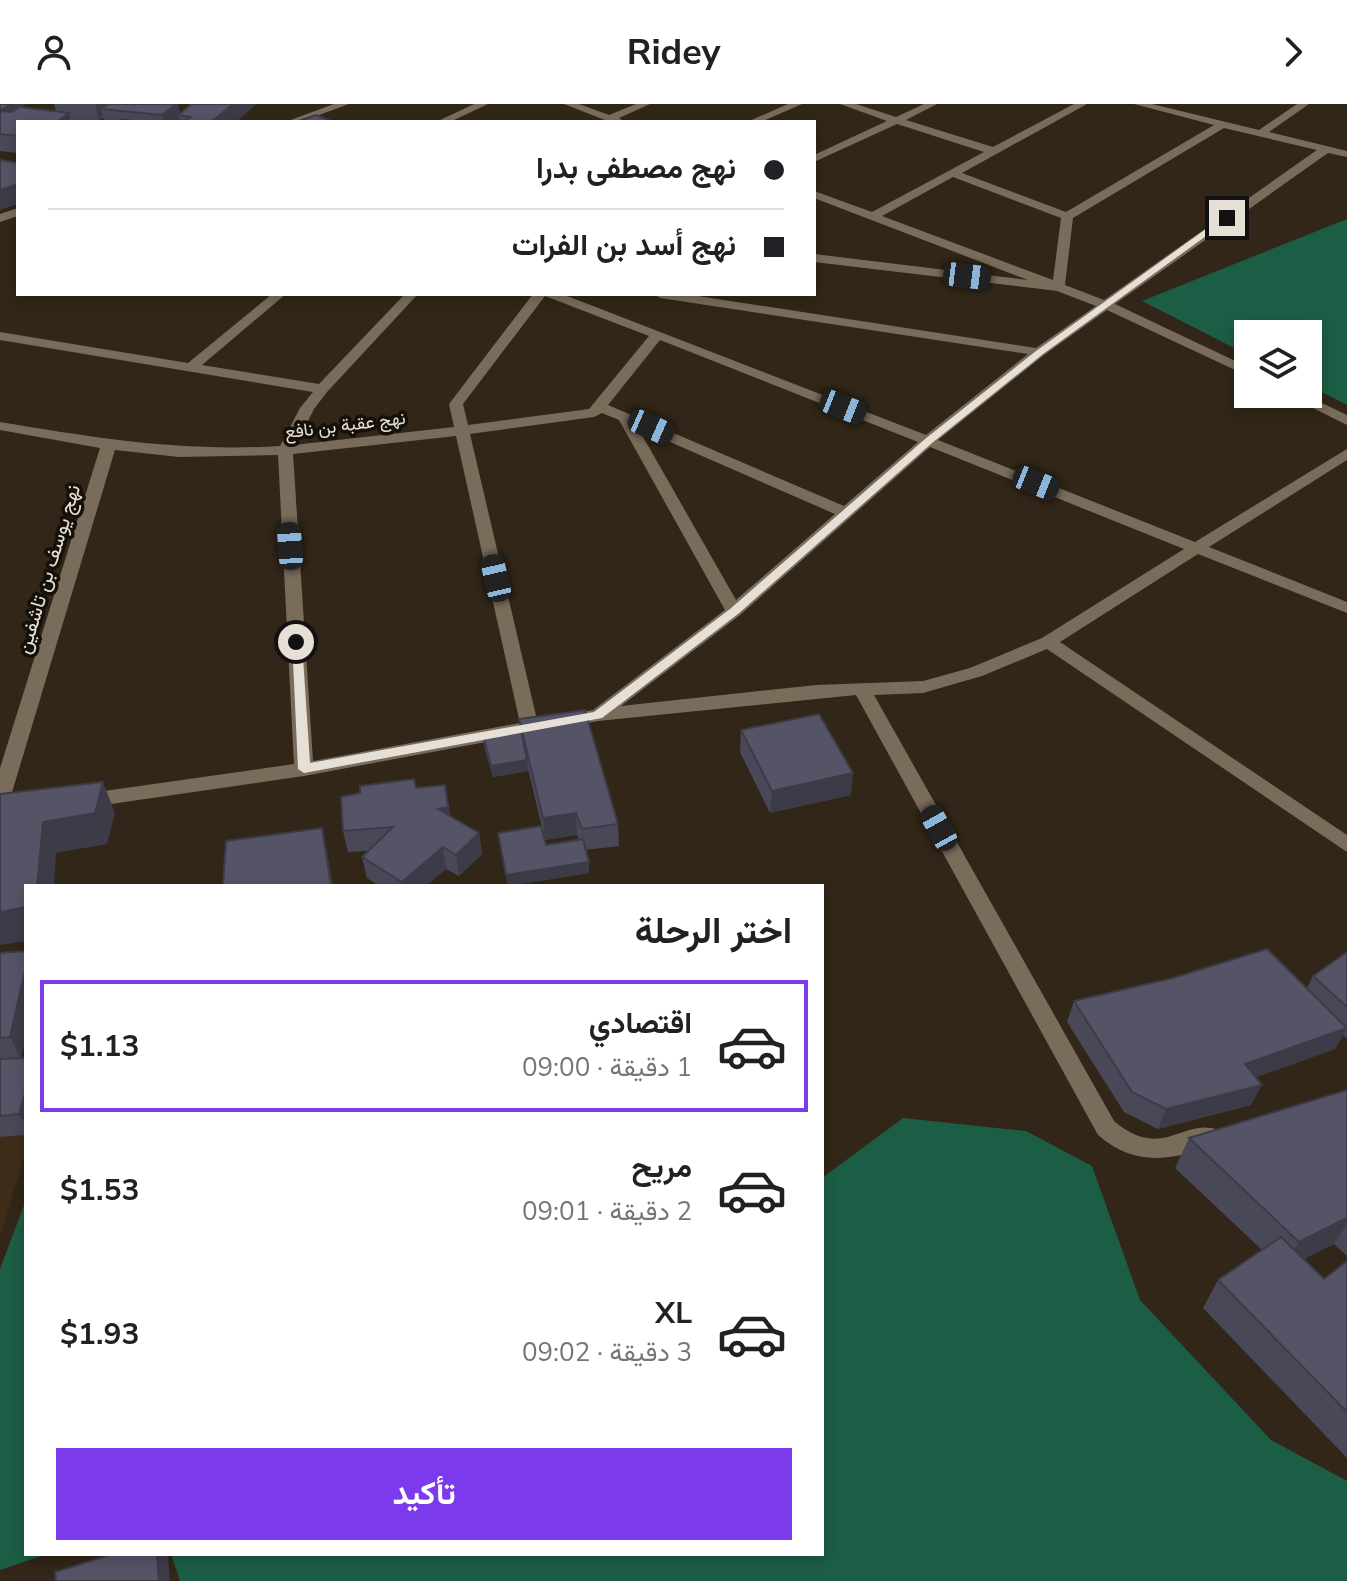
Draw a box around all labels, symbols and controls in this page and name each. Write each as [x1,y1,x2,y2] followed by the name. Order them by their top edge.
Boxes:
[627,28,720,77] text: Ridey
[32,30,76,74] icon: person
[1271,30,1315,74] icon: forward
[536,148,736,189] text: نهج مصطفى بدرا
[1209,200,1245,236] route end
[512,225,736,266] text: نهج أسد بن الفرات
[942,261,992,291] car
[1234,320,1322,408] map controls
[1234,320,1322,408] button: layers
[816,387,870,427] car
[283,406,407,444] street label: نهج عقبة بن نافع
[624,406,678,448] car
[1009,463,1063,503] car
[10,481,87,657] street label: نهج يوسف بن تاشفين
[276,521,304,571] car
[479,552,513,604] car
[278,624,314,660] route start
[917,801,961,855] car
[635,907,792,956] text: اختر الرحلة
[589,1003,692,1044] text: اقتصادي
[716,1010,788,1082] icon: car
[60,1026,139,1067] text: $1.13
[522,1050,692,1085] text: 1 دقيقة · 09:00
[632,1147,692,1188] text: مريح
[716,1154,788,1226] icon: car
[60,1170,139,1211] text: $1.53
[522,1194,692,1229] text: 2 دقيقة · 09:01
[655,1293,692,1334] text: XL
[716,1298,788,1370] icon: car
[60,1314,139,1355] text: $1.93
[522,1335,692,1370] text: 3 دقيقة · 09:02
[56,1448,792,1540] button: تأكيد

